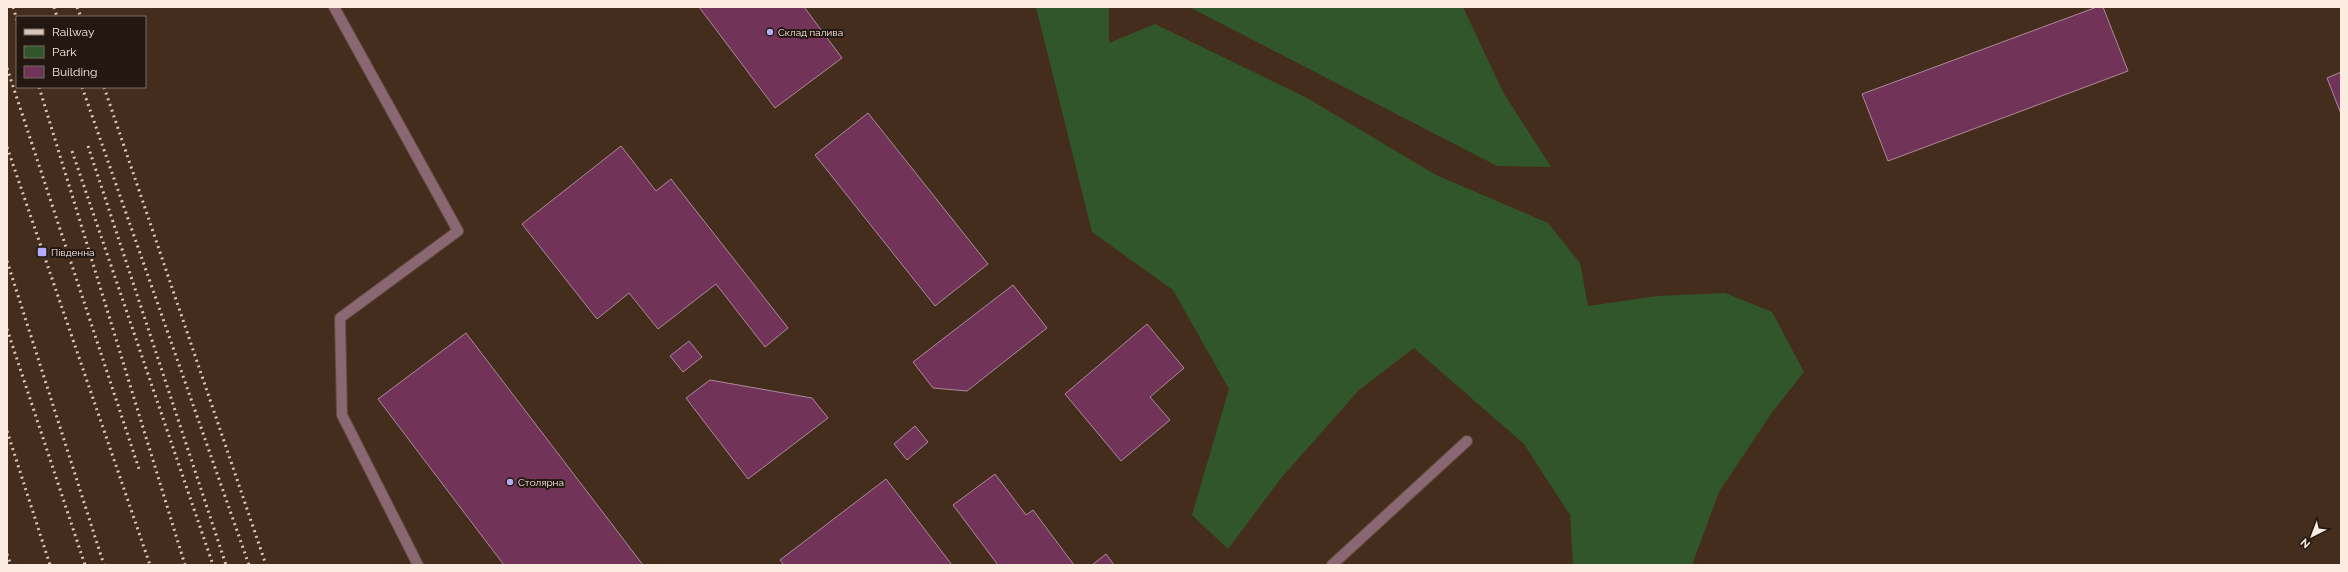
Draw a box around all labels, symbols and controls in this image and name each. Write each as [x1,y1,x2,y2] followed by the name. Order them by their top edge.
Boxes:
[16,16,146,88] legend
[52,25,95,39] text: Railway
[765,27,775,37] marker: Склад палива
[778,27,843,38] place label: Склад палива
[52,45,77,59] text: Park
[52,65,98,79] text: Building
[36,246,48,258] marker: Південна
[51,247,94,258] place label: Південна
[505,477,515,487] marker: Столярна
[518,477,564,488] place label: Столярна
[2292,516,2332,556] north arrow
[2298,535,2313,551] text: N

